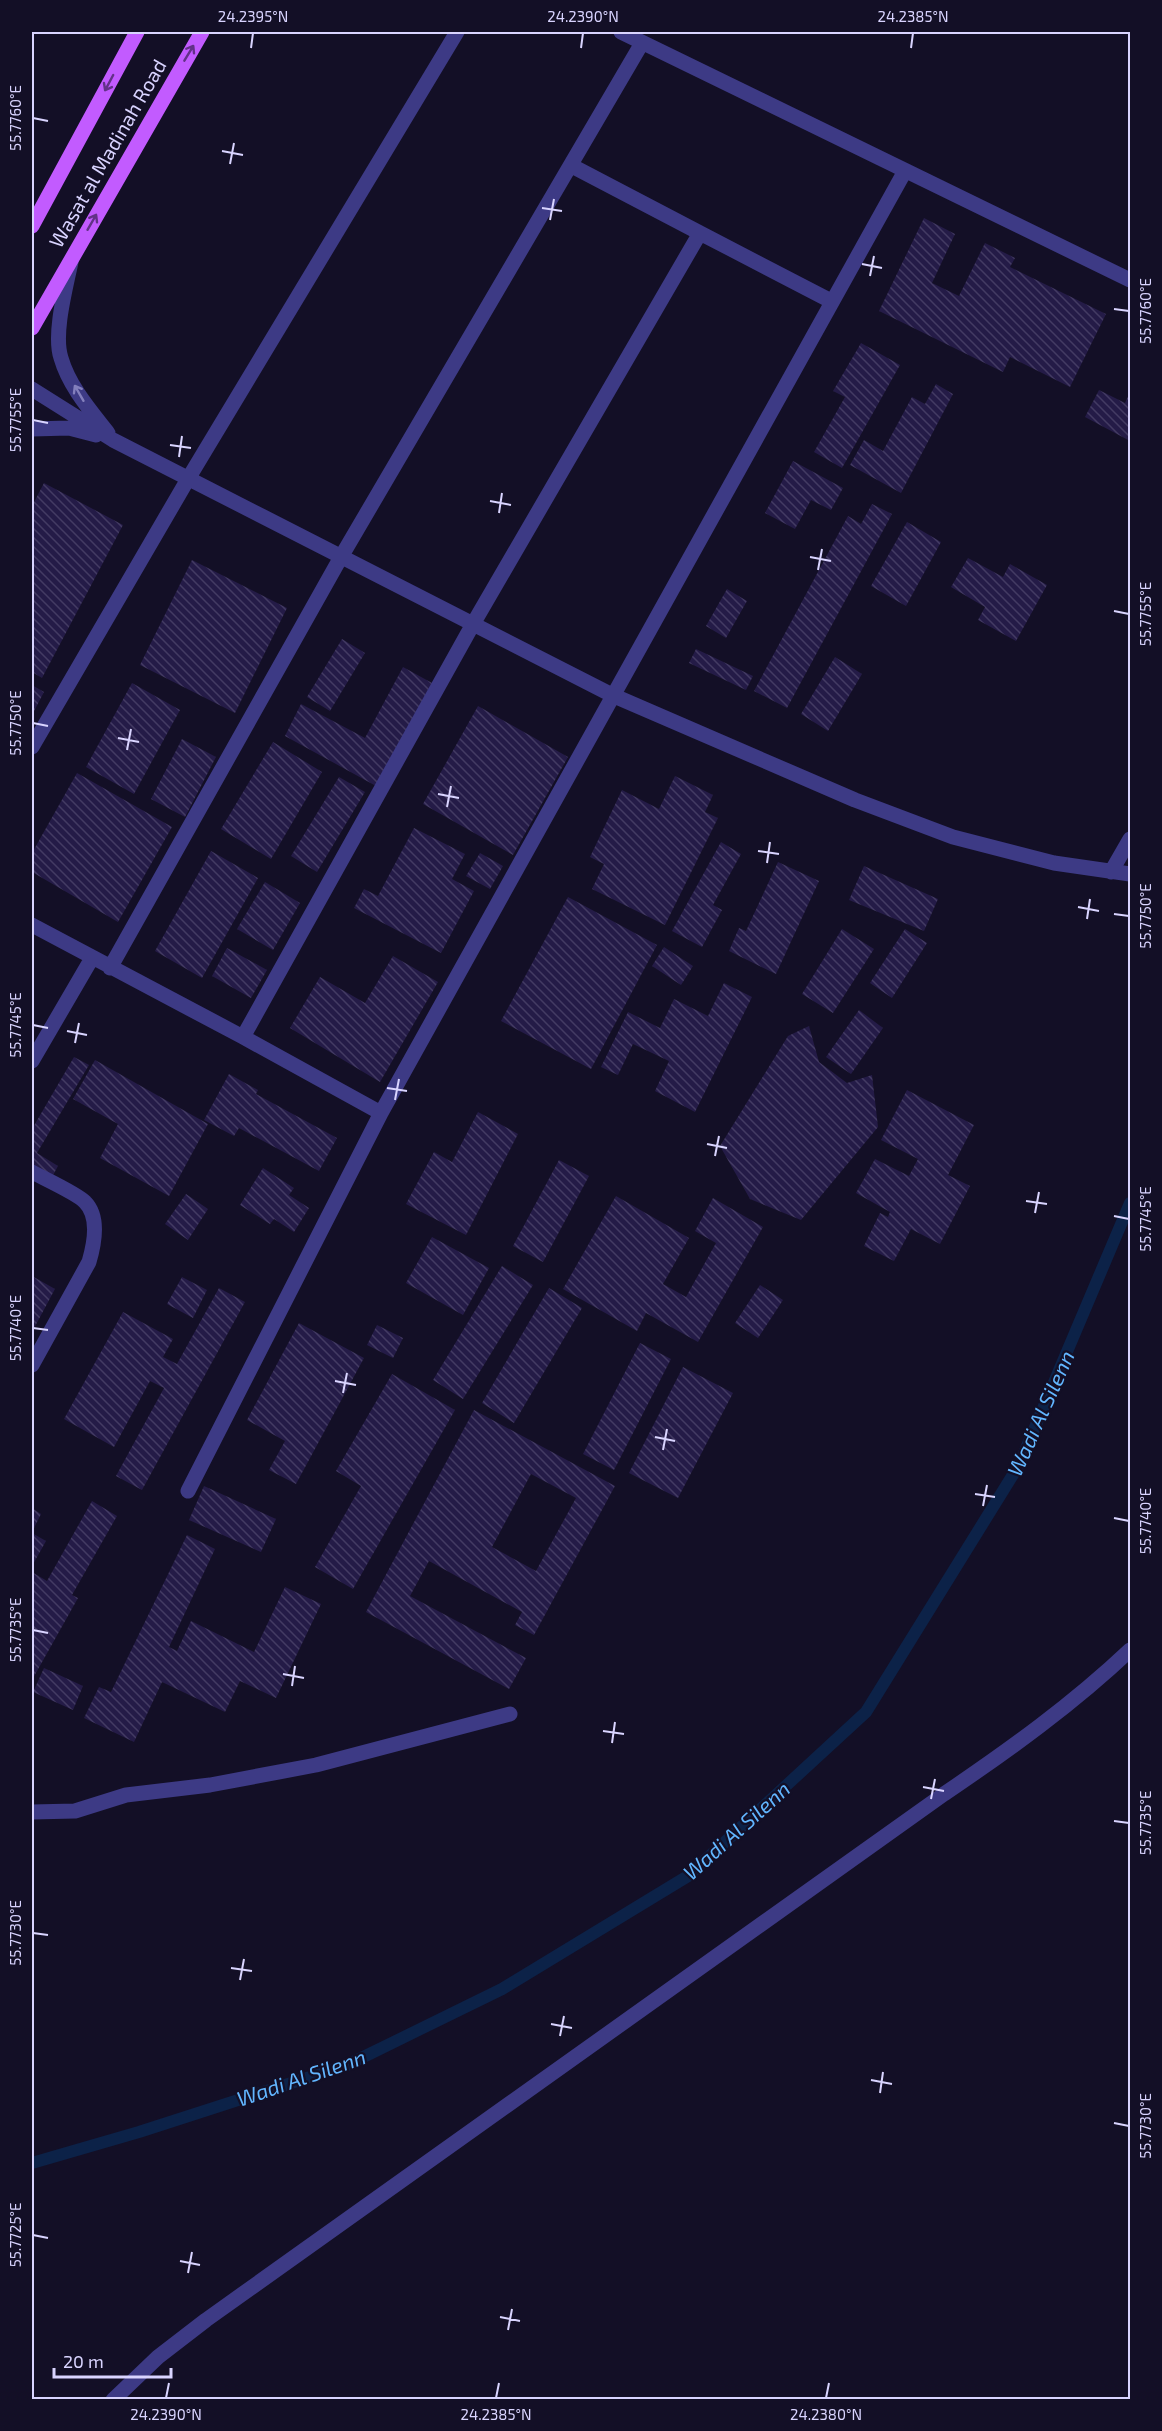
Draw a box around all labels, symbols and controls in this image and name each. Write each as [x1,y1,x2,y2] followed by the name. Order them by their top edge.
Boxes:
[218,7,288,25] text: 24.2395°N
[547,7,619,25] text: 24.2390°N
[877,7,949,25] text: 24.2385°N
[183,45,195,62] one-way arrow
[43,55,171,251] street label: Wasat al Madinah Road
[103,74,115,91] one-way arrow
[6,85,24,151] text: 55.7760°E
[86,214,98,231] one-way arrow
[1136,278,1154,344] text: 55.7760°E
[73,385,85,402] one-way arrow
[6,388,24,452] text: 55.7755°E
[1136,582,1154,646] text: 55.7755°E
[6,690,24,756] text: 55.7750°E
[1136,883,1154,949] text: 55.7750°E
[6,992,24,1058] text: 55.7745°E
[1136,1186,1154,1252] text: 55.7745°E
[6,1295,24,1361] text: 55.7740°E
[1001,1346,1079,1480] water label: Wadi Al Silenn
[1136,1488,1154,1554] text: 55.7740°E
[6,1598,24,1662] text: 55.7735°E
[678,1776,794,1884] water label: Wadi Al Silenn
[1136,1791,1154,1855] text: 55.7735°E
[6,1900,24,1966] text: 55.7730°E
[233,2043,369,2111] water label: Wadi Al Silenn
[1136,2093,1154,2159] text: 55.7730°E
[6,2203,24,2267] text: 55.7725°E
[54,2341,171,2379] scale bar
[63,2350,104,2372] text: 20 m
[130,2405,202,2423] text: 24.2390°N
[460,2405,532,2423] text: 24.2385°N
[790,2405,862,2423] text: 24.2380°N

